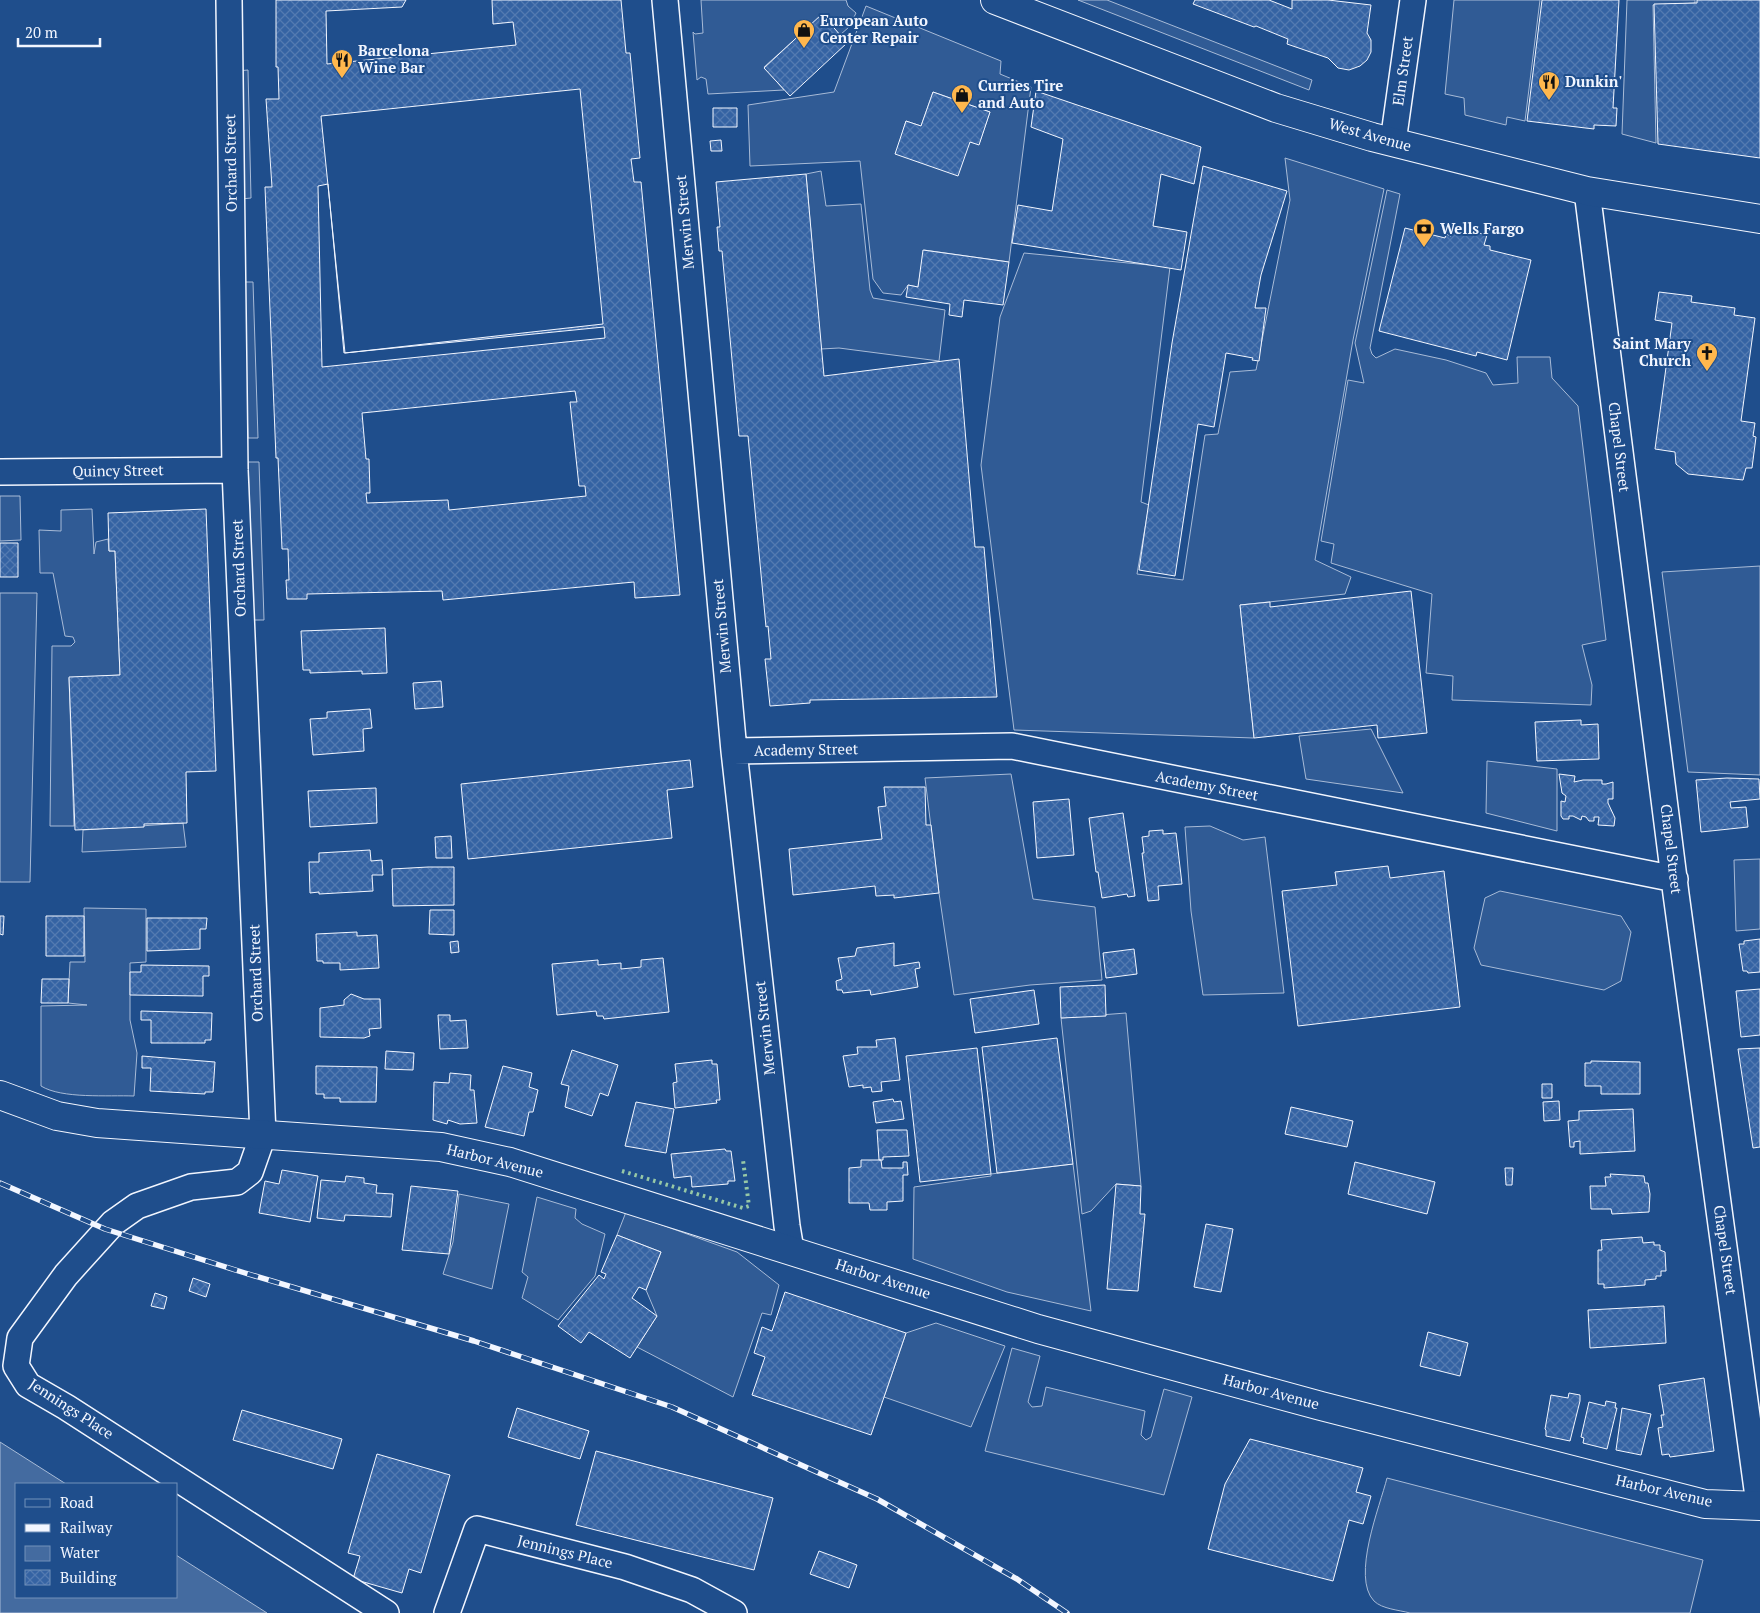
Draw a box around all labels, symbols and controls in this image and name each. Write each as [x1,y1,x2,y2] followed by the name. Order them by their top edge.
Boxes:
[820,10,928,47] place label: European Auto Center Repair
[18,15,100,47] scale bar
[792,18,816,49] shop icon: European Auto Center Repair
[25,22,58,42] text: 20 m
[1387,34,1417,107] street label: Elm Street
[358,40,430,77] place label: Barcelona Wine Bar
[330,48,354,79] restaurant icon: Barcelona Wine Bar
[1537,70,1561,101] restaurant icon: Dunkin'
[1565,71,1622,91] place label: Dunkin'
[978,75,1063,112] place label: Curries Tire and Auto
[950,83,974,114] shop icon: Curries Tire and Auto
[219,113,241,212] street label: Orchard Street
[1327,113,1414,155] street label: West Avenue
[670,174,698,270] street label: Merwin Street
[1412,217,1436,248] bank icon: Wells Fargo
[1440,218,1524,238] place label: Wells Fargo
[1613,333,1692,370] place label: Saint Mary Church
[1695,341,1719,372] church icon: Saint Mary Church
[1605,401,1635,493] street label: Chapel Street
[72,459,164,481] street label: Quincy Street
[226,518,250,617] street label: Orchard Street
[707,578,735,674] street label: Merwin Street
[754,738,859,760] street label: Academy Street
[1154,765,1261,805] street label: Academy Street
[1657,803,1687,895] street label: Chapel Street
[243,923,267,1022] street label: Orchard Street
[749,980,779,1076] street label: Merwin Street
[445,1138,546,1182] street label: Harbor Avenue
[1710,1204,1742,1296] street label: Chapel Street
[833,1253,933,1303] street label: Harbor Avenue
[1221,1369,1322,1414] street label: Harbor Avenue
[25,1373,118,1443] street label: Jennings Place
[1614,1469,1715,1511] street label: Harbor Avenue
[15,1483,178,1598] legend
[60,1492,93,1512] text: Road
[60,1517,113,1537] text: Railway
[516,1530,615,1572] street label: Jennings Place
[60,1542,100,1562] text: Water
[60,1567,118,1587] text: Building

